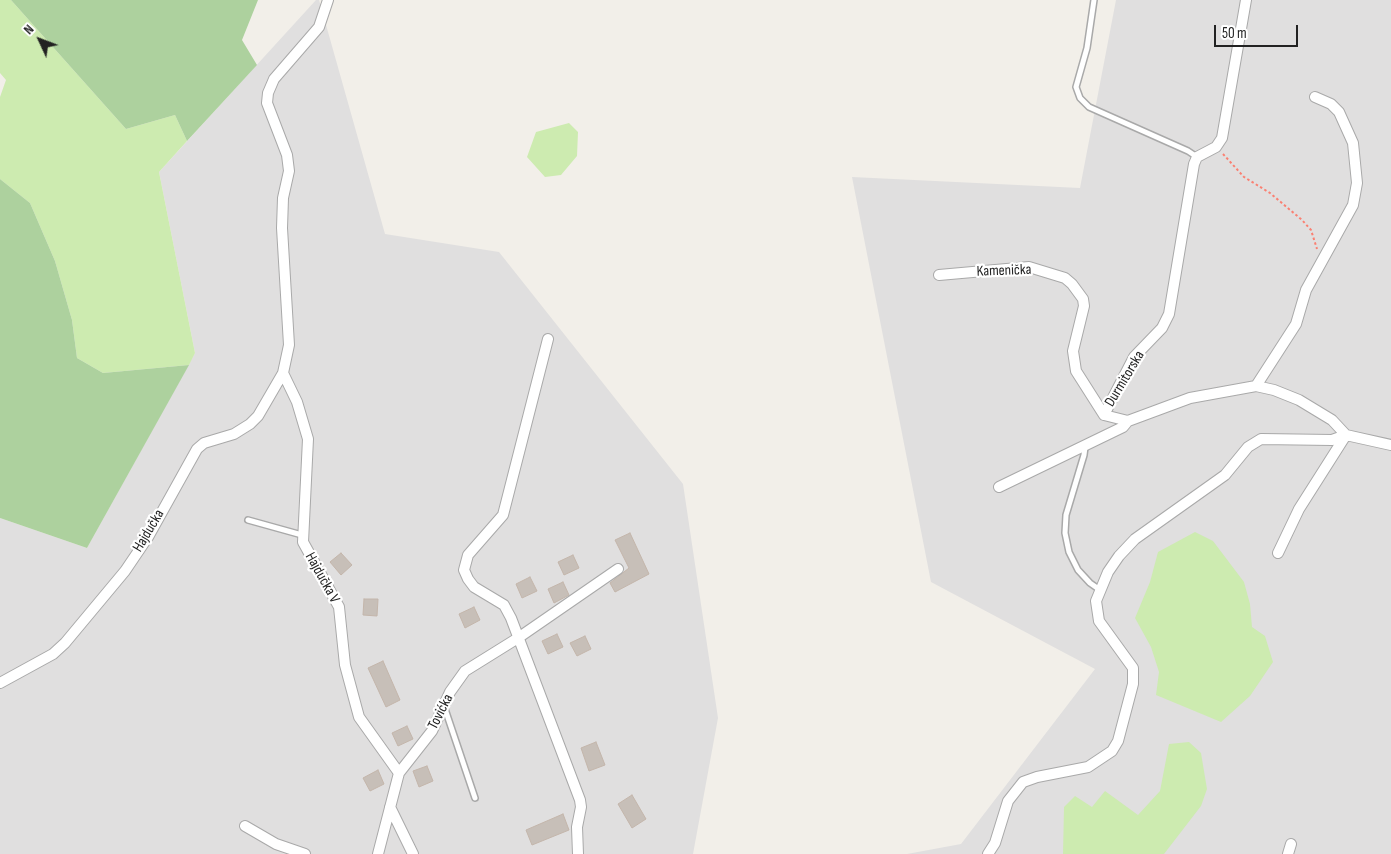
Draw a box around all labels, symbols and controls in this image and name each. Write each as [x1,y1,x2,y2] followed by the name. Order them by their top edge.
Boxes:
[15,15,65,65] north arrow
[1216,15,1300,47] scale bar
[20,21,37,38] text: N
[1222,24,1247,43] text: 50 m
[976,261,1032,281] street label: Kamenička
[1101,348,1149,410] street label: Durmitorska
[129,507,169,555] street label: Hajdučka
[301,549,343,607] street label: Hajdučka V
[425,691,457,733] street label: Tovićka

